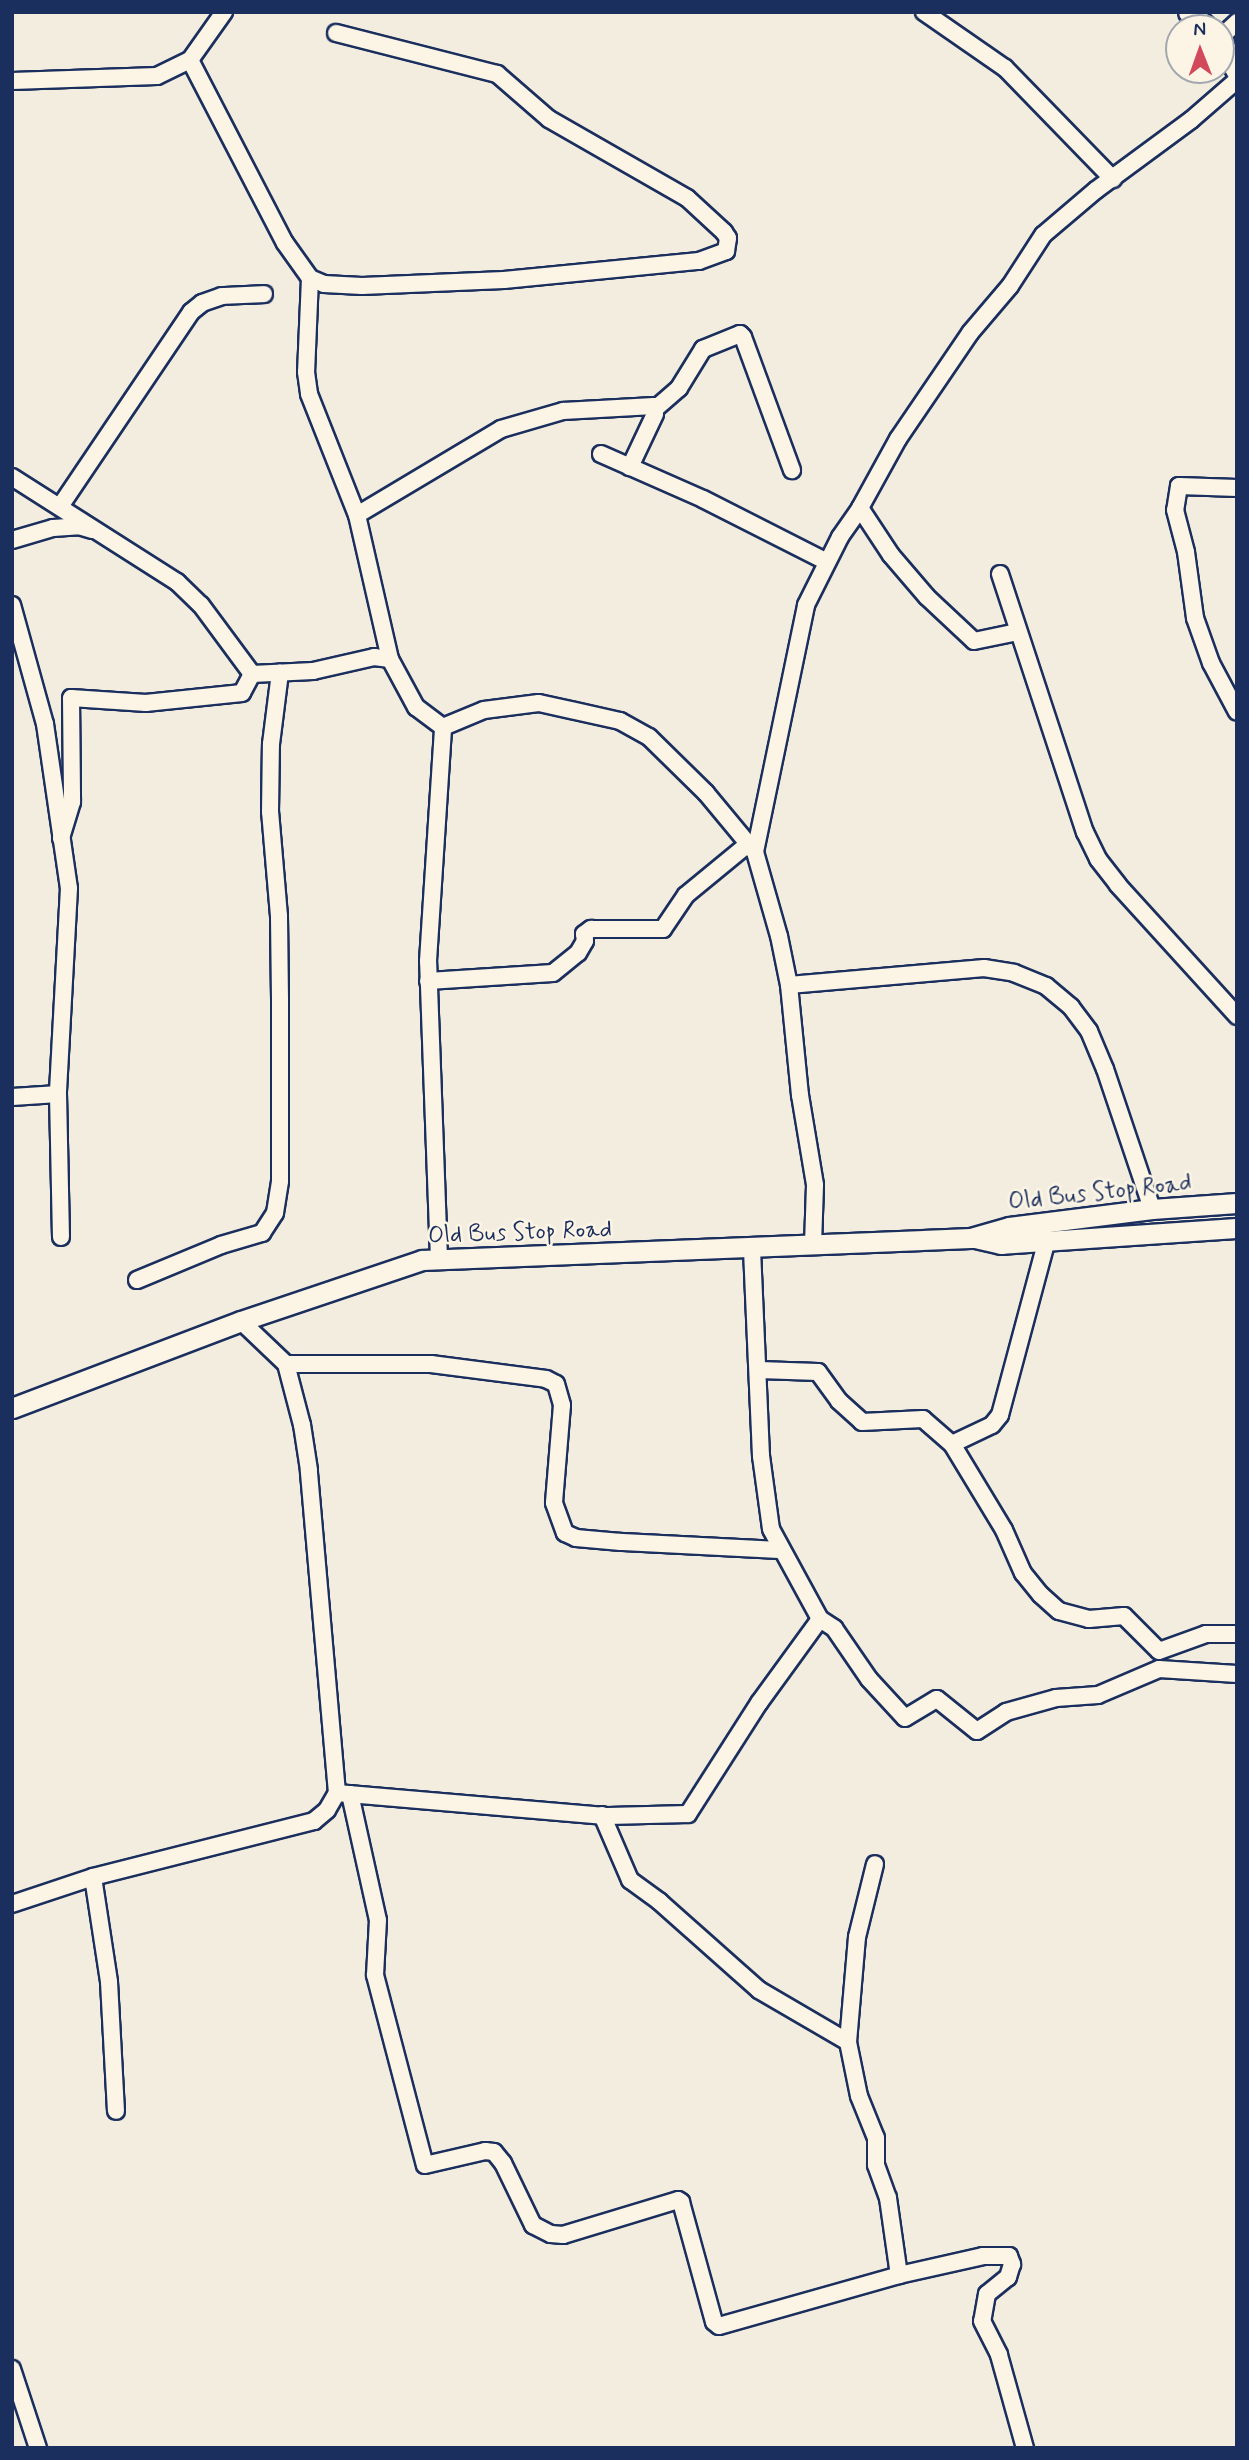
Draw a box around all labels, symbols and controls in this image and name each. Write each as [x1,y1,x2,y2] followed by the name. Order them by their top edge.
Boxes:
[1165,14,1235,84] north arrow
[1193,17,1206,42] text: N
[1009,1169,1191,1217] street label: Old Bus Stop Road
[429,1215,611,1251] street label: Old Bus Stop Road

